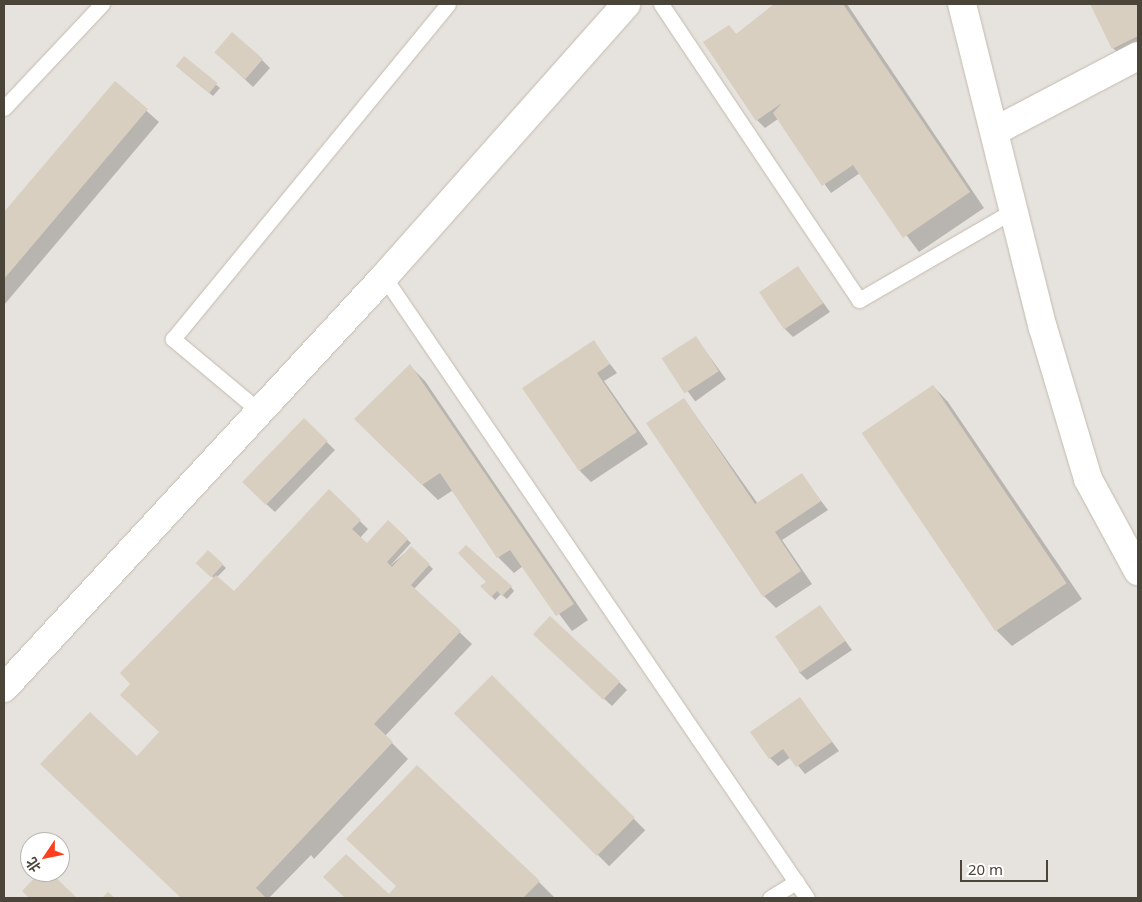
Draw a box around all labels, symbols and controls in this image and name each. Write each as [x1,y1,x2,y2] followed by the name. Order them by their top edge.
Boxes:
[20,832,70,882] north arrow
[962,850,1050,882] scale bar
[21,854,45,876] text: 北
[968,859,1003,879] text: 20 m

